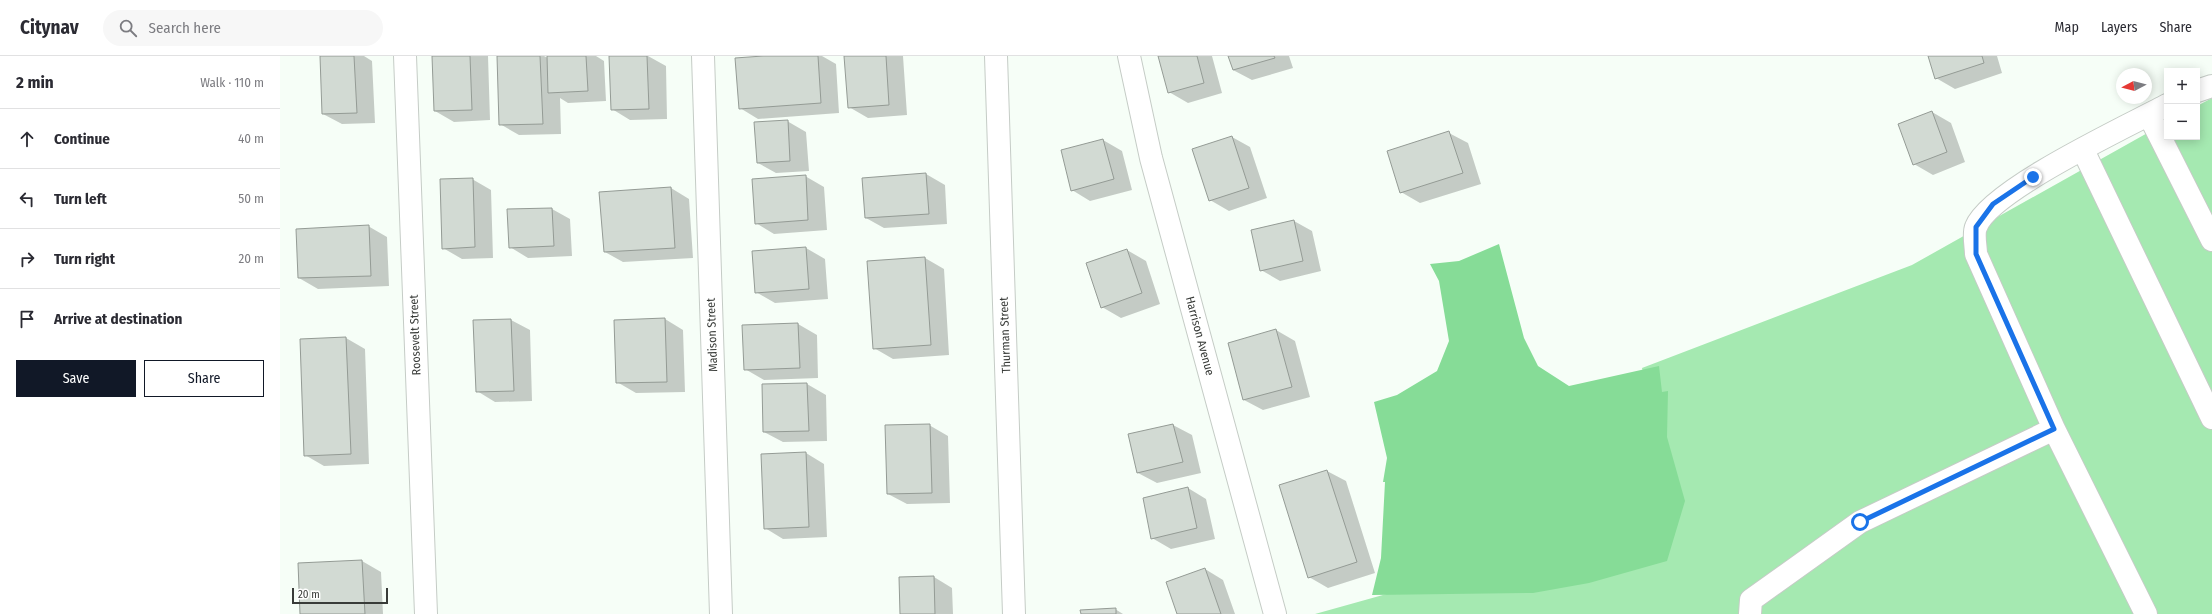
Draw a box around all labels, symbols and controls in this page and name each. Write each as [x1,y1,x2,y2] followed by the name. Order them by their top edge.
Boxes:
[103,10,383,46] search box
[20,16,79,39] text: Citynav
[117,17,139,39] icon: search
[149,19,221,37] text: Search here
[2055,19,2079,36] text: Map
[2101,19,2137,36] text: Layers
[2159,19,2192,36] text: Share
[2116,68,2152,104] north arrow
[2164,68,2200,140] map controls
[2164,68,2200,104] button: +
[16,72,54,93] text: 2 min
[200,75,264,90] text: Walk · 110 m
[2164,104,2200,140] button: −
[16,128,38,150] icon: ahead
[54,130,110,148] text: Continue
[238,131,264,146] text: 40 m
[2024,168,2042,186] route end
[16,188,38,210] icon: left
[54,190,107,208] text: Turn left
[238,191,264,206] text: 50 m
[16,248,38,270] icon: right
[54,250,115,268] text: Turn right
[238,251,264,266] text: 20 m
[407,294,423,376] street label: Roosevelt Street
[1183,295,1217,377] street label: Harrison Avenue
[997,297,1013,373] street label: Thurman Street
[704,298,720,372] street label: Madison Street
[16,308,38,330] icon: arrive
[54,310,182,328] text: Arrive at destination
[16,360,136,397] button: Save
[144,360,264,397] button: Share
[1851,513,1869,531] route start
[292,586,388,605] scale bar
[298,588,320,601] text: 20 m

